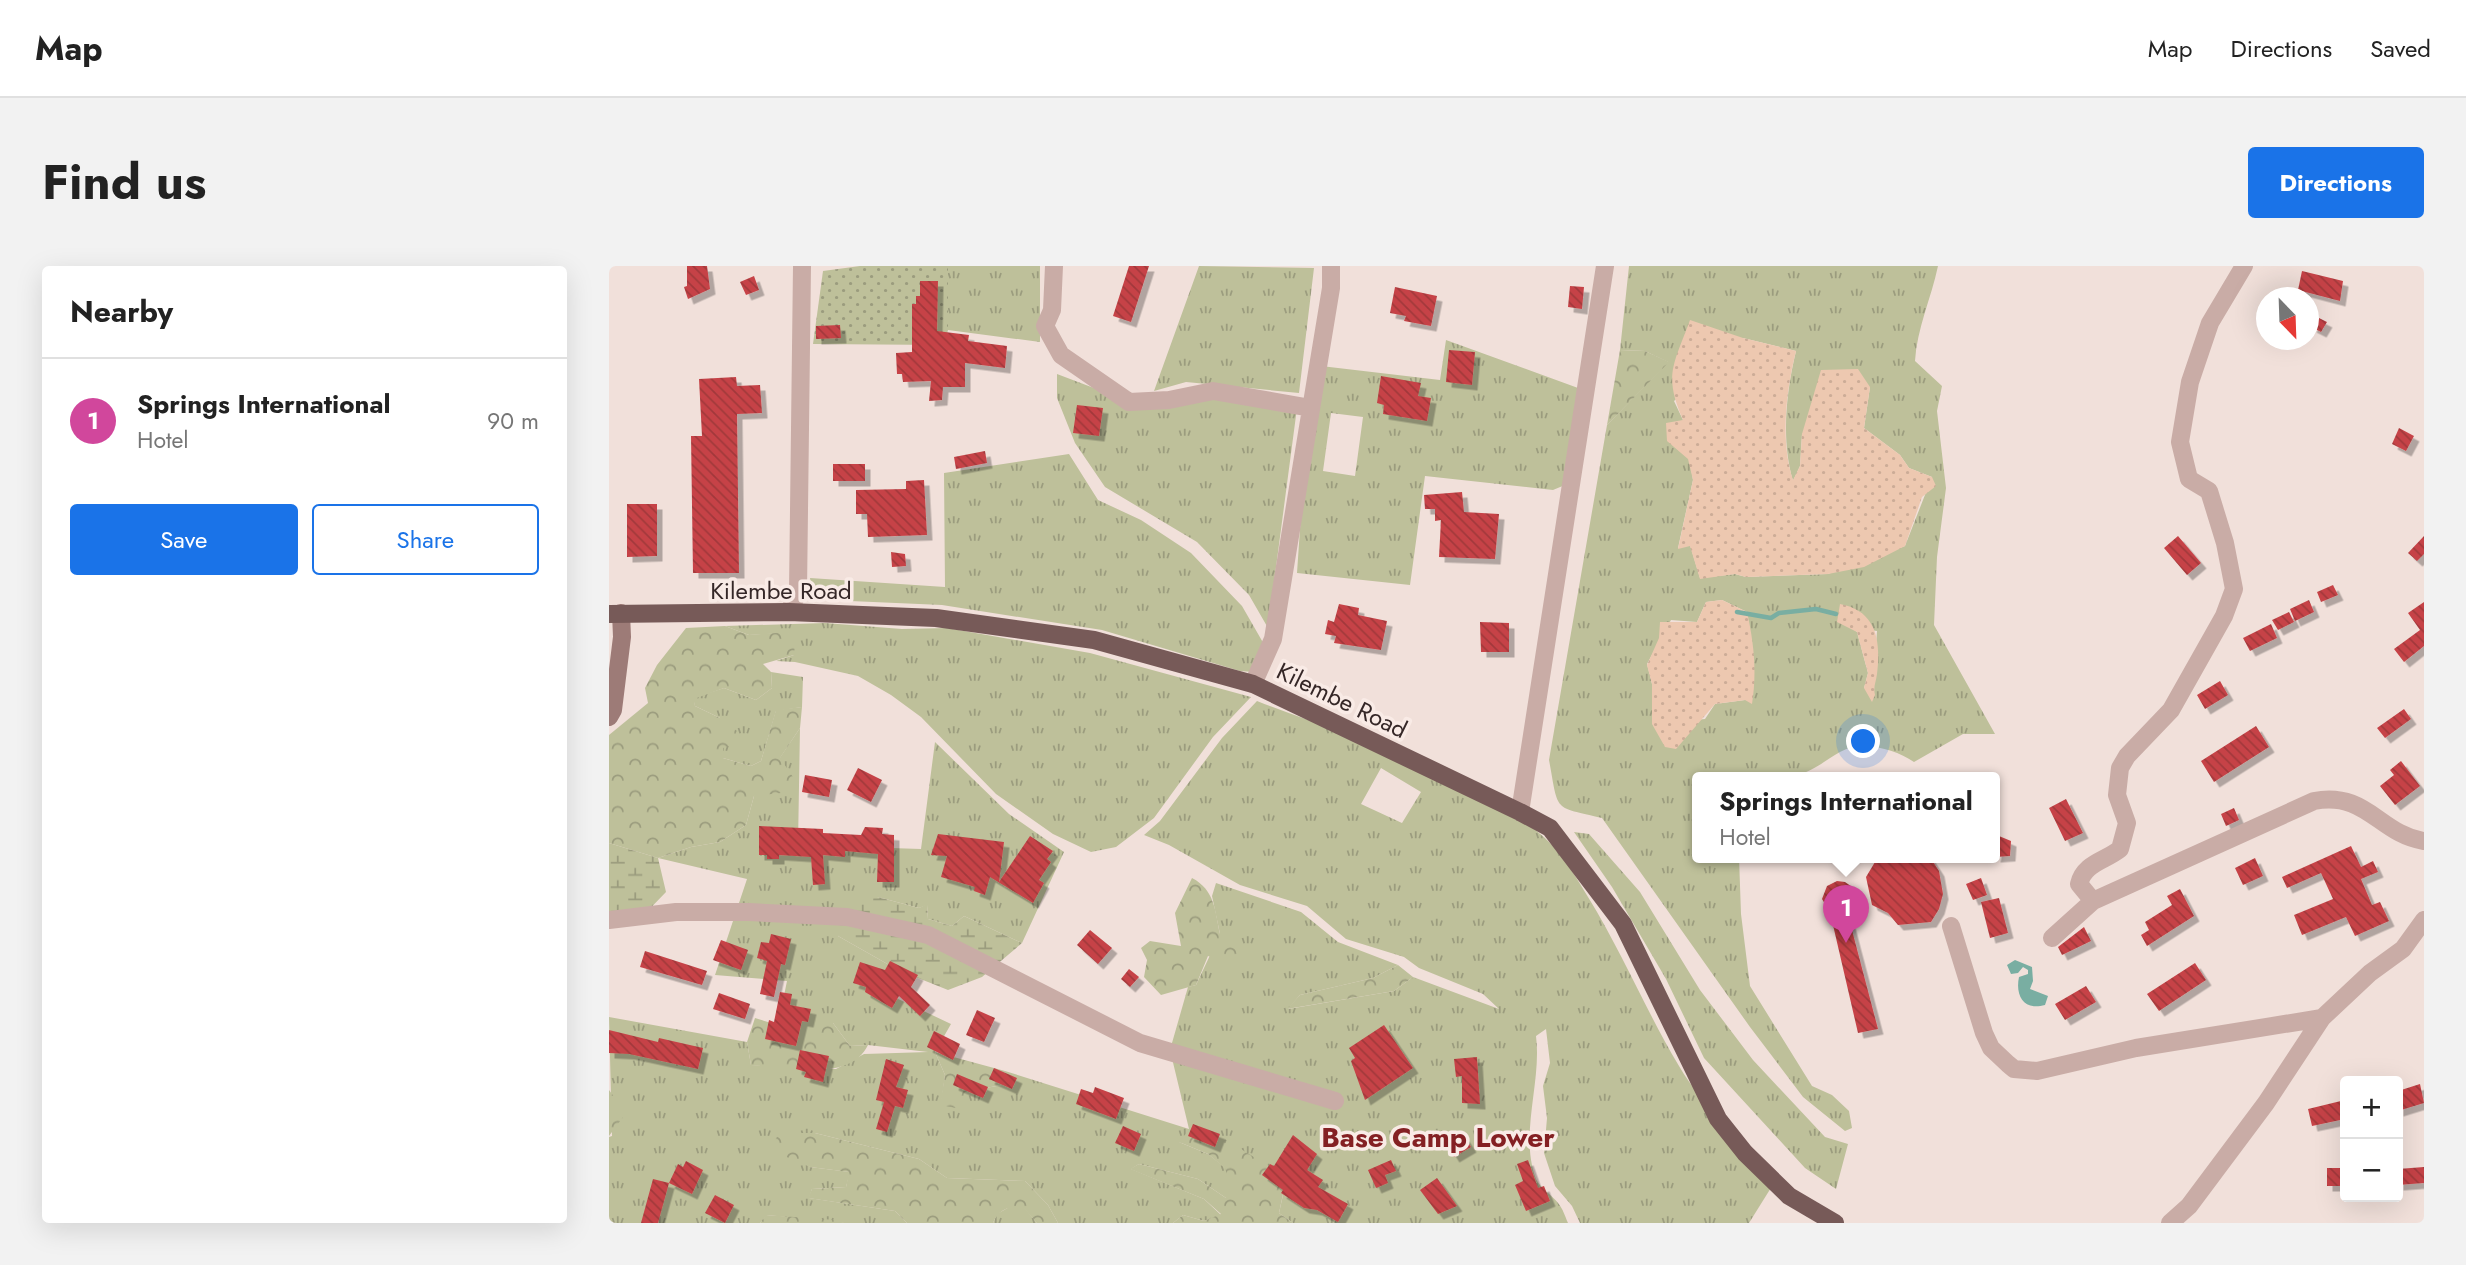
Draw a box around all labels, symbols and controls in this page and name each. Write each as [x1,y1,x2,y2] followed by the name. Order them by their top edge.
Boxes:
[35,25,103,72] text: Map
[2148,31,2193,66] text: Map
[2231,31,2332,66] text: Directions
[2370,31,2431,66] text: Saved
[42,147,206,217] text: Find us
[2248,147,2424,218] button: Directions
[2256,287,2319,350] north arrow
[70,290,173,333] text: Nearby
[137,385,390,423] text: Springs International
[87,404,99,438] text: 1
[487,404,539,438] text: 90 m
[137,423,189,457] text: Hotel
[70,504,298,575] button: Save
[312,504,539,575] button: Share
[710,573,852,608] street label: Kilembe Road
[1271,653,1413,747] street label: Kilembe Road
[1846,724,1880,758] your location
[1692,772,2000,863] popup
[1719,782,1973,820] text: Springs International
[1719,820,1771,854] text: Hotel
[1823,885,1869,943] pin: 1
[2340,1076,2403,1202] map controls
[2340,1076,2403,1139] button: +
[1321,1117,1555,1158] district label: Base Camp Lower
[2340,1139,2403,1202] button: −

